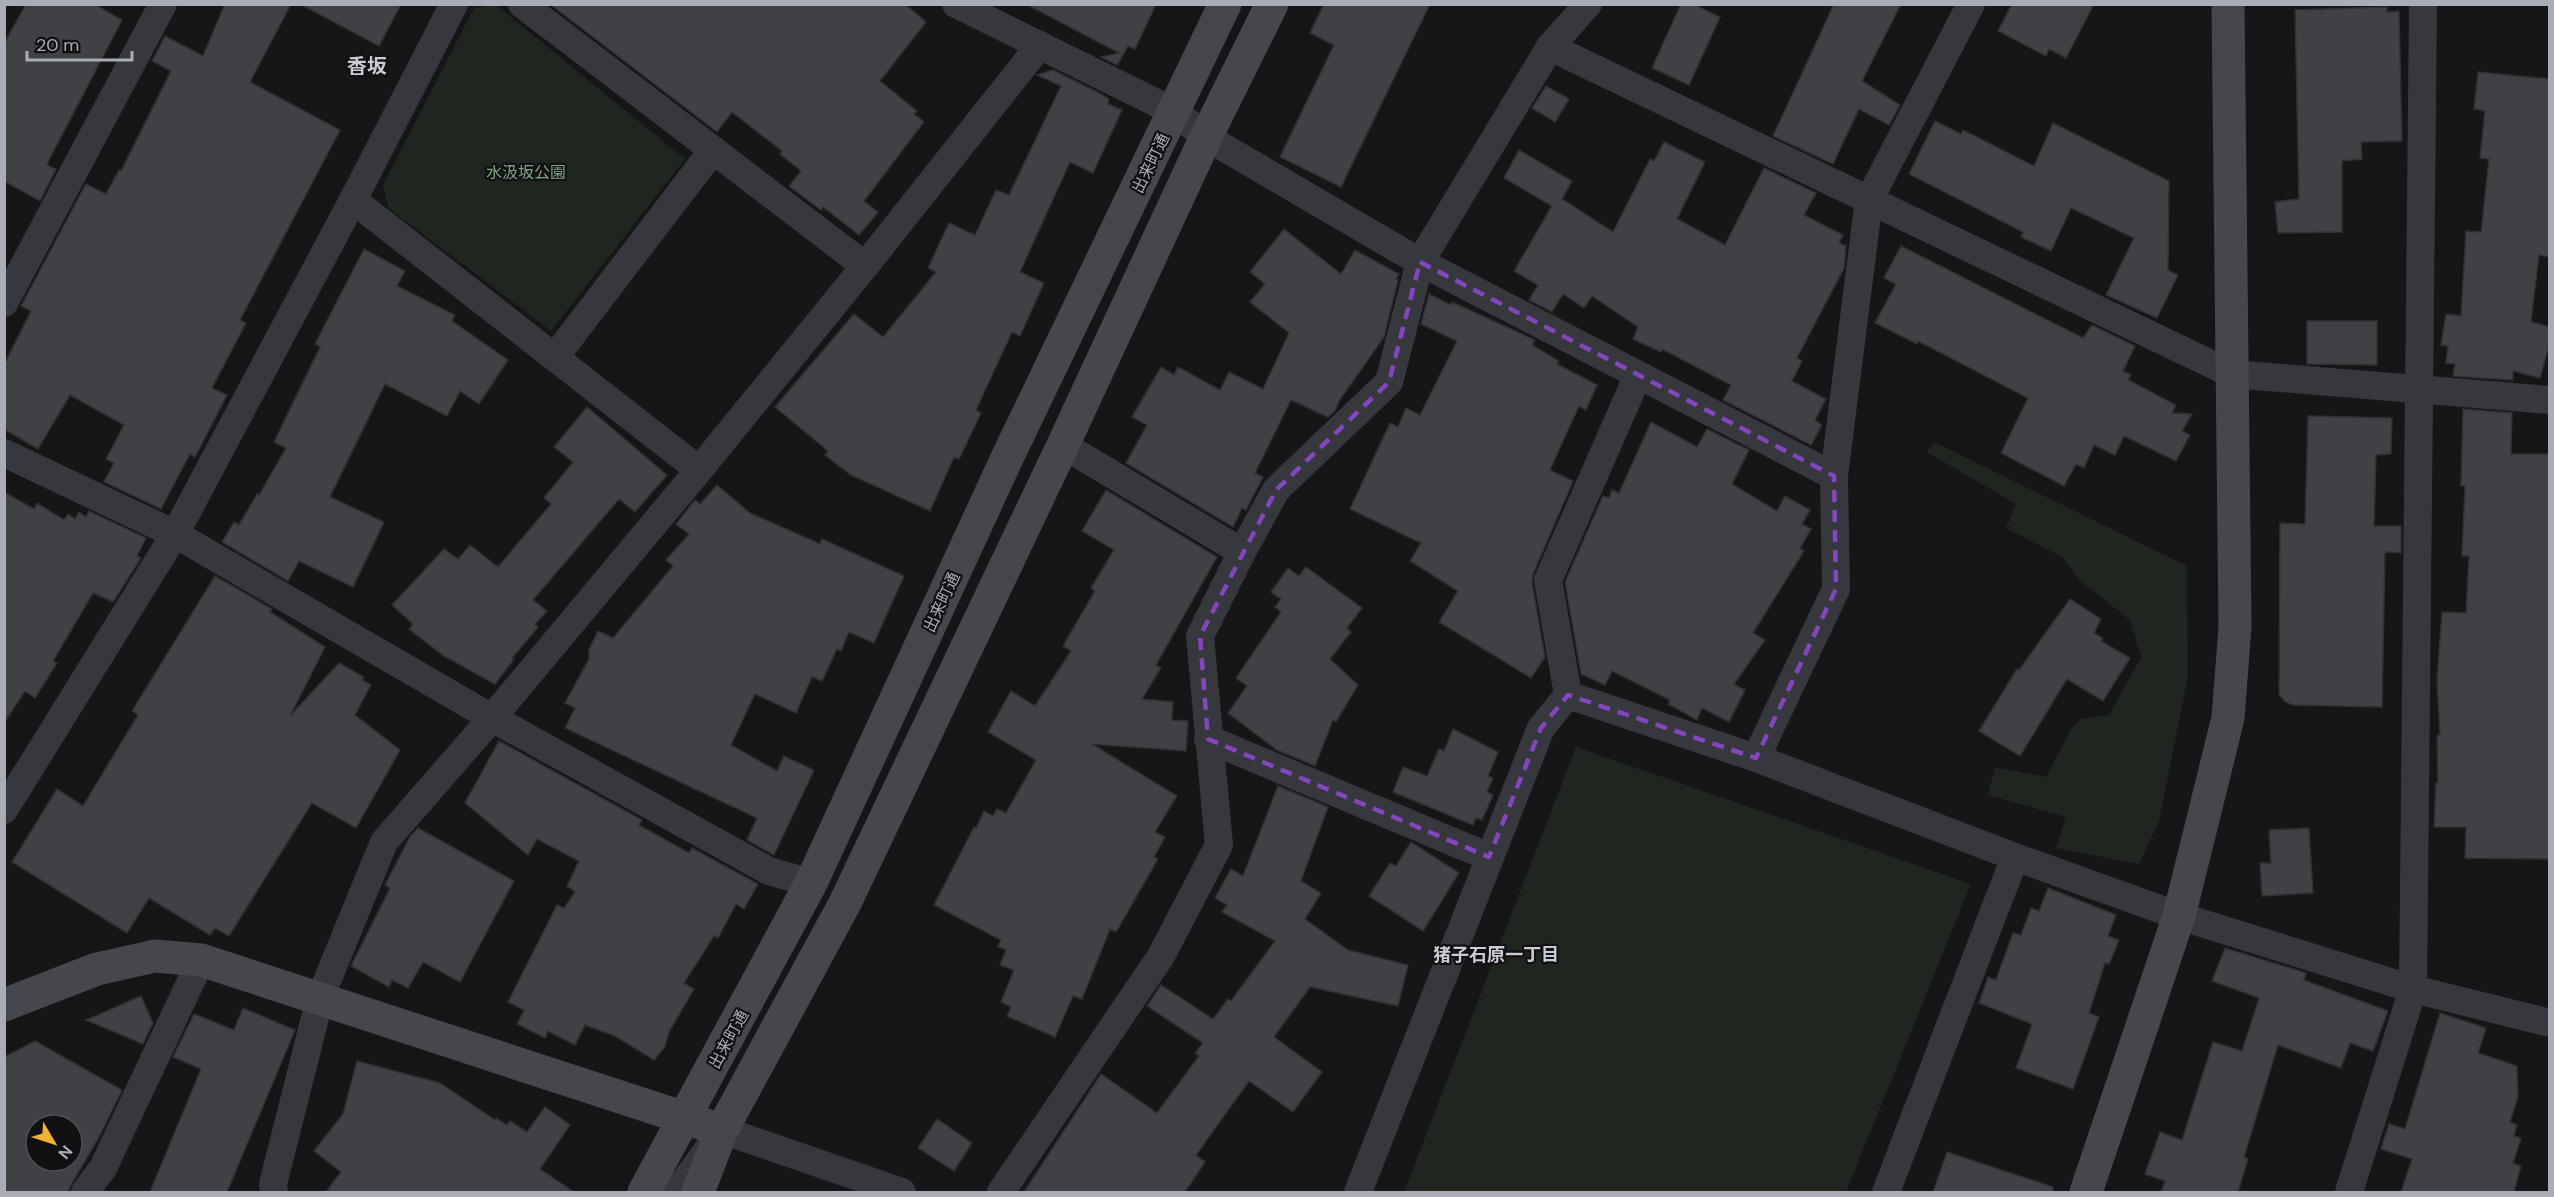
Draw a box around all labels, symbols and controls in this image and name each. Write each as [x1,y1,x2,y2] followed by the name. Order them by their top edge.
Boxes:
[27,24,132,62] scale bar
[36,33,79,57] text: 20 m
[347,53,387,79] district label: 香坂
[1127,130,1174,197] street label: 出来町通
[486,162,566,183] park label: 水汲坂公園
[918,569,964,636] street label: 出来町通
[1433,943,1559,967] district label: 猪子石原一丁目
[704,1006,753,1072] street label: 出来町通
[24,1113,84,1173] north arrow
[53,1141,77,1163] text: N

